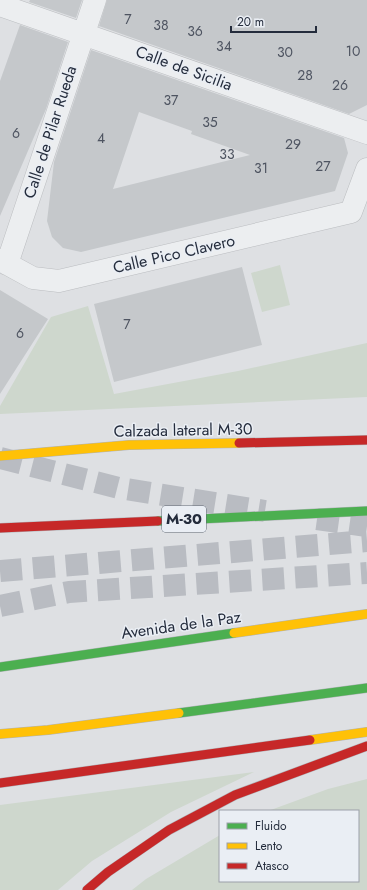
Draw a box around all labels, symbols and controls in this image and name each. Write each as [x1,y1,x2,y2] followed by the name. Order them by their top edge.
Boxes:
[231,8,316,34] scale bar
[124,9,132,29] house number: 7
[237,13,264,31] text: 20 m
[153,15,169,35] house number: 38
[187,21,203,41] house number: 36
[216,36,232,56] house number: 34
[132,40,236,96] street label: Calle de Sicilia
[346,41,360,61] house number: 10
[277,42,293,62] house number: 30
[18,63,82,201] street label: Calle de Pilar Rueda
[297,65,313,85] house number: 28
[332,75,348,95] house number: 26
[164,90,179,110] house number: 37
[202,112,218,132] house number: 35
[12,123,20,143] house number: 6
[97,128,105,148] house number: 4
[285,134,301,154] house number: 29
[219,144,235,164] house number: 33
[315,156,331,176] house number: 27
[254,158,268,178] house number: 31
[111,229,237,279] street label: Calle Pico Clavero
[123,314,131,334] house number: 7
[16,323,24,343] house number: 6
[113,417,253,443] street label: Calzada lateral M-30
[162,506,206,532] road number: M-30
[120,605,243,645] street label: Avenida de la Paz
[219,810,359,882] legend
[255,817,287,835] text: Fluido
[255,837,283,855] text: Lento
[255,857,289,875] text: Atasco

